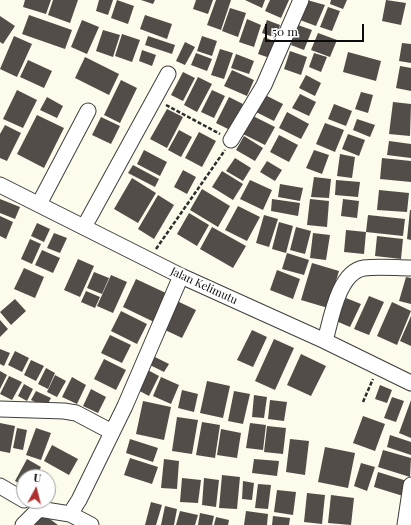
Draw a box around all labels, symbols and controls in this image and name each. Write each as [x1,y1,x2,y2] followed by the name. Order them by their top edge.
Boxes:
[267,16,366,42] scale bar
[272,23,298,39] text: 50 m
[168,265,240,307] street label: Jalan Kelimutu
[16,469,56,509] north arrow
[33,470,42,485] text: U

